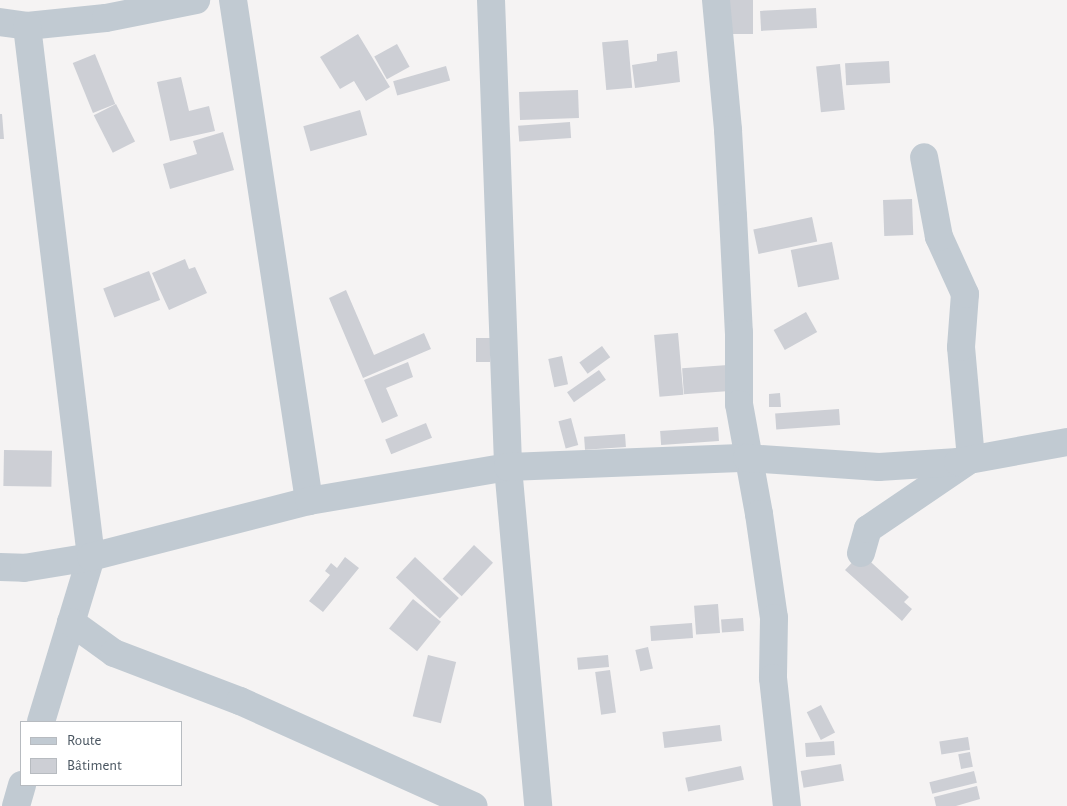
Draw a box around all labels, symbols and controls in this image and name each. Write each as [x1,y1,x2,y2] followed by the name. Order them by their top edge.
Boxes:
[20,721,182,786] legend
[67,733,101,748] text: Route
[67,758,122,773] text: Bâtiment

